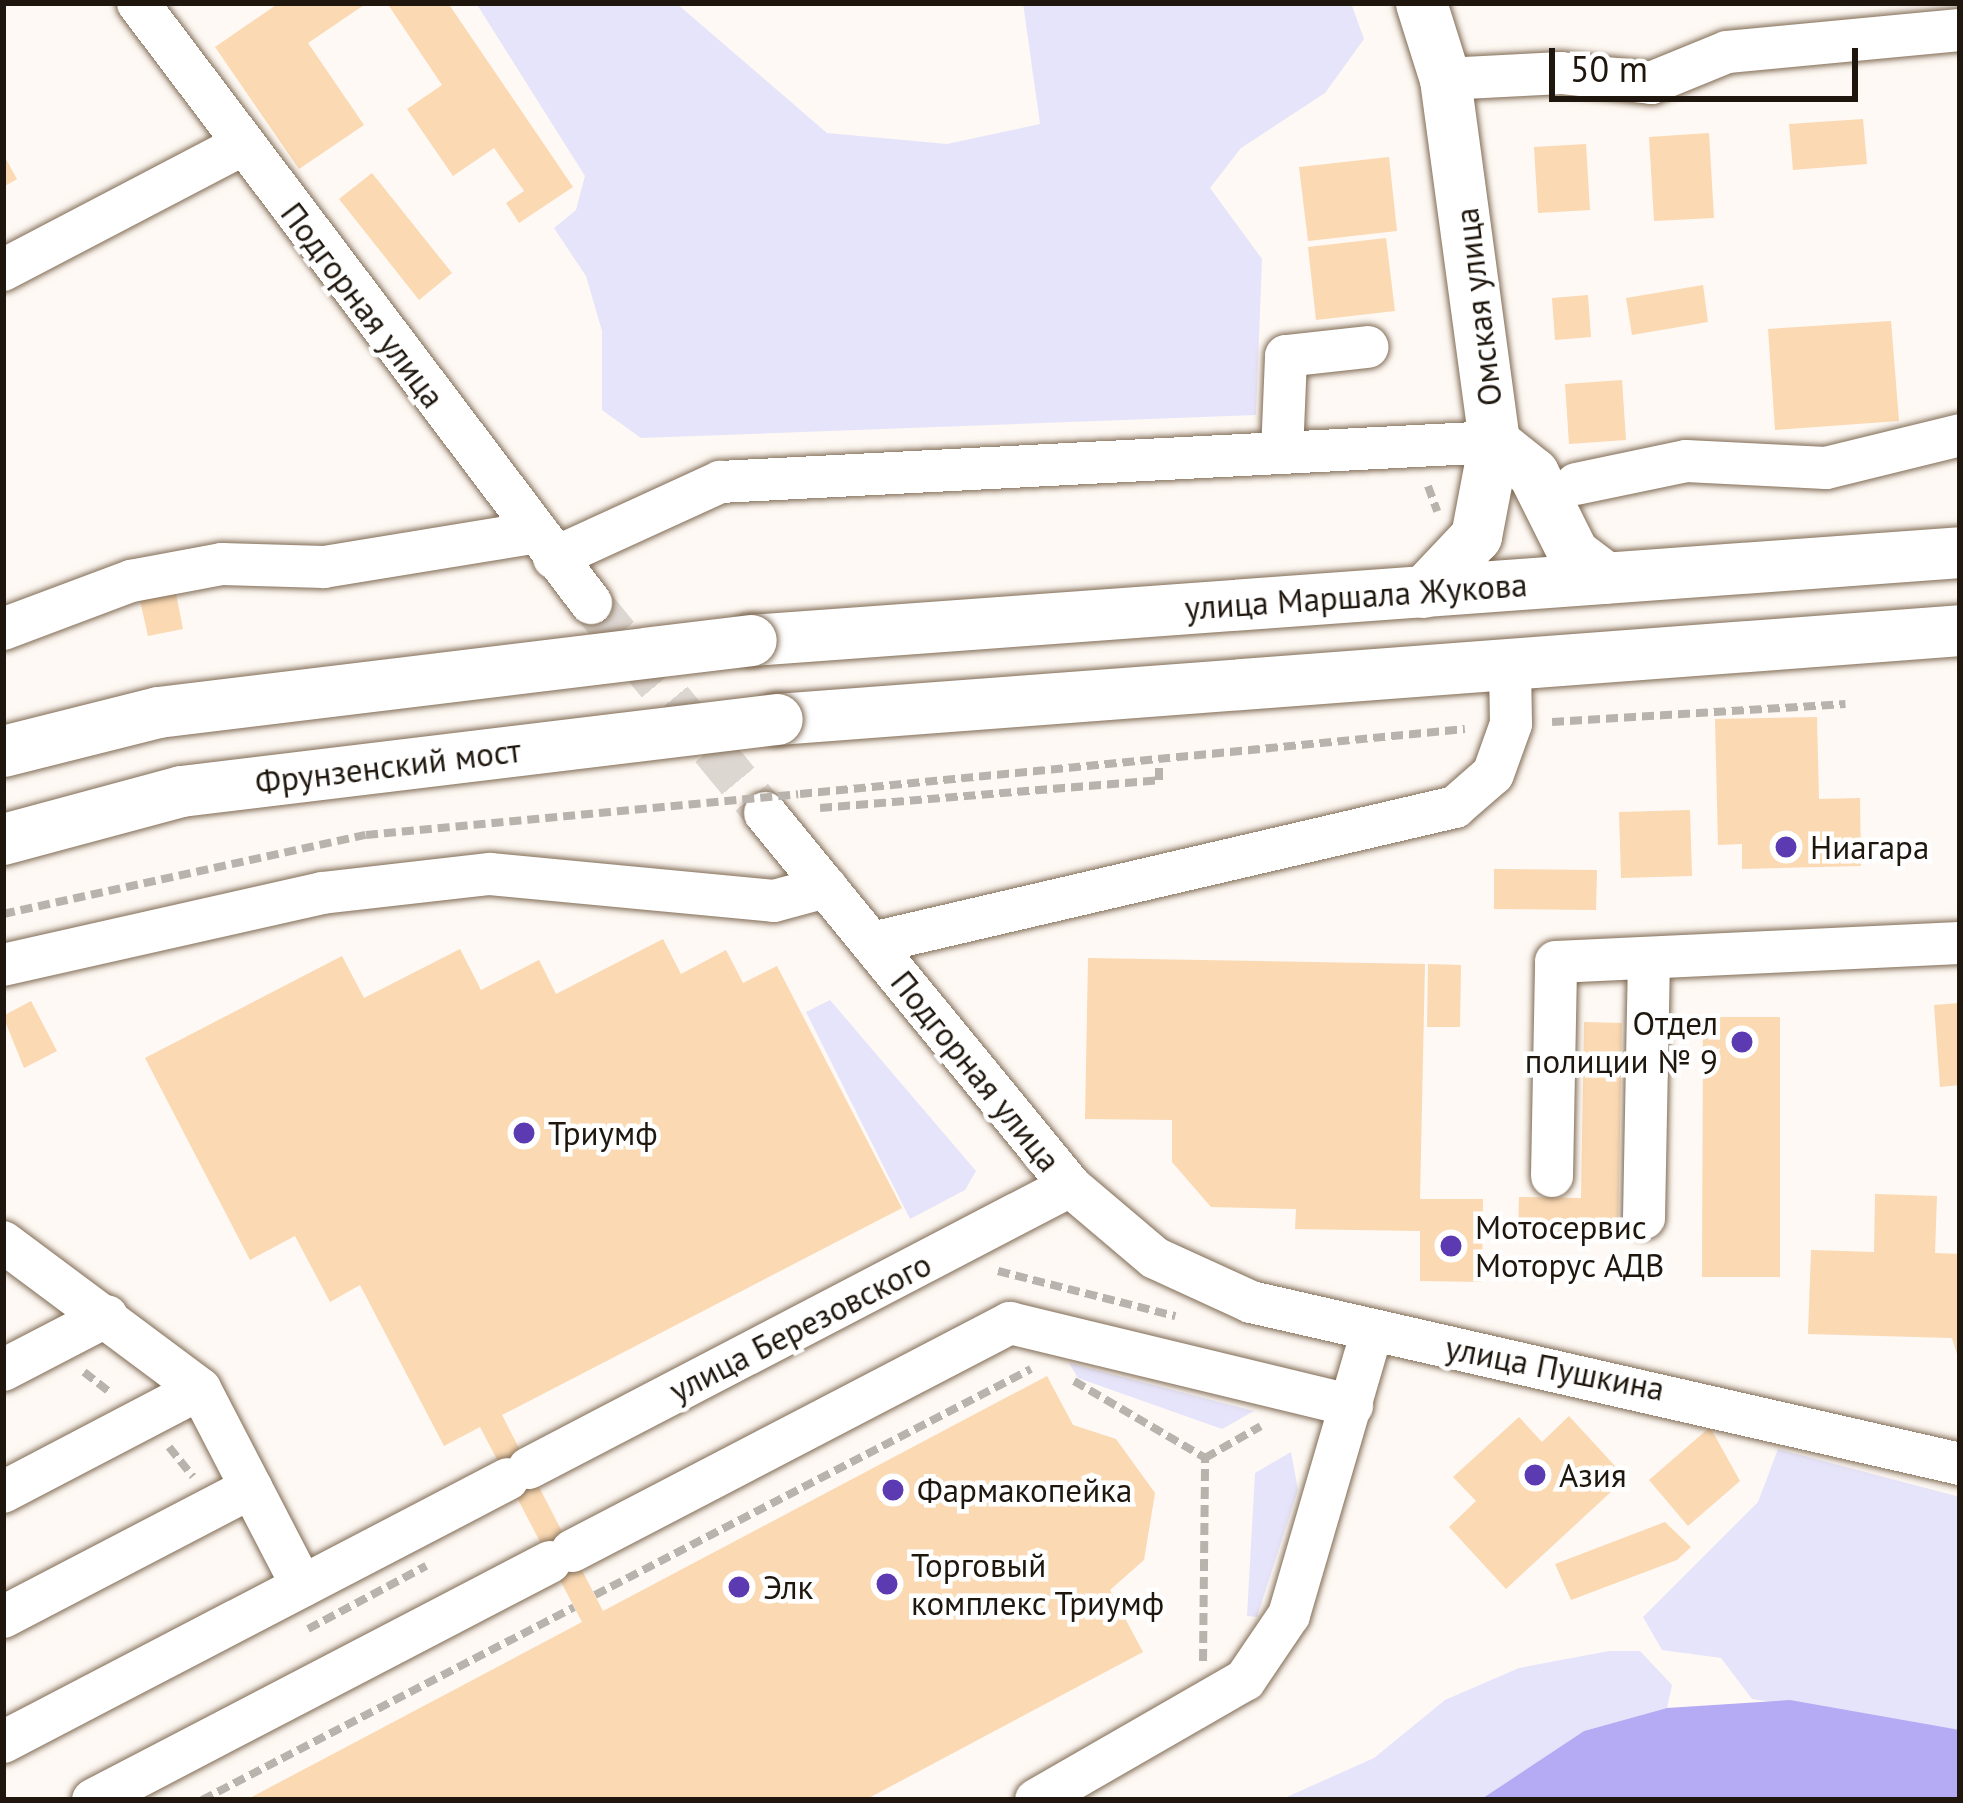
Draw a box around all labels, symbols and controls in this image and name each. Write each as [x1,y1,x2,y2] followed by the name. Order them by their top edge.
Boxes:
[1555,24,1864,98] scale bar
[1570,45,1648,92] text: 50 m
[273,194,453,416] street label: Подгорная улица
[1446,206,1510,408] street label: Омская улица
[1183,564,1529,628] street label: улица Маршала Жукова
[253,730,523,802] street label: Фрунзенский мост
[1810,827,1929,867] place label: Ниагара
[1773,834,1799,860] marker: Ниагара
[883,963,1069,1179] street label: Подгорная улица
[1525,1003,1718,1081] place label: Отдел полиции № 9
[1729,1029,1755,1055] marker: Отдел полиции № 9
[548,1113,658,1153] place label: Триумф
[511,1120,537,1146] marker: Триумф
[1475,1207,1665,1285] place label: Мотосервис Моторус АДВ
[1438,1233,1464,1259] marker: Мотосервис Моторус АДВ
[663,1244,937,1410] street label: улица Березовского
[1442,1327,1668,1409] street label: улица Пушкина
[1559,1455,1627,1495] place label: Азия
[1522,1462,1548,1488] marker: Азия
[917,1470,1132,1510] place label: Фармакопейка
[880,1477,906,1503] marker: Фармакопейка
[911,1545,1165,1623] place label: Торговый комплекс Триумф
[763,1567,813,1607] place label: Элк
[874,1571,900,1597] marker: Торговый комплекс Триумф
[726,1574,752,1600] marker: Элк

